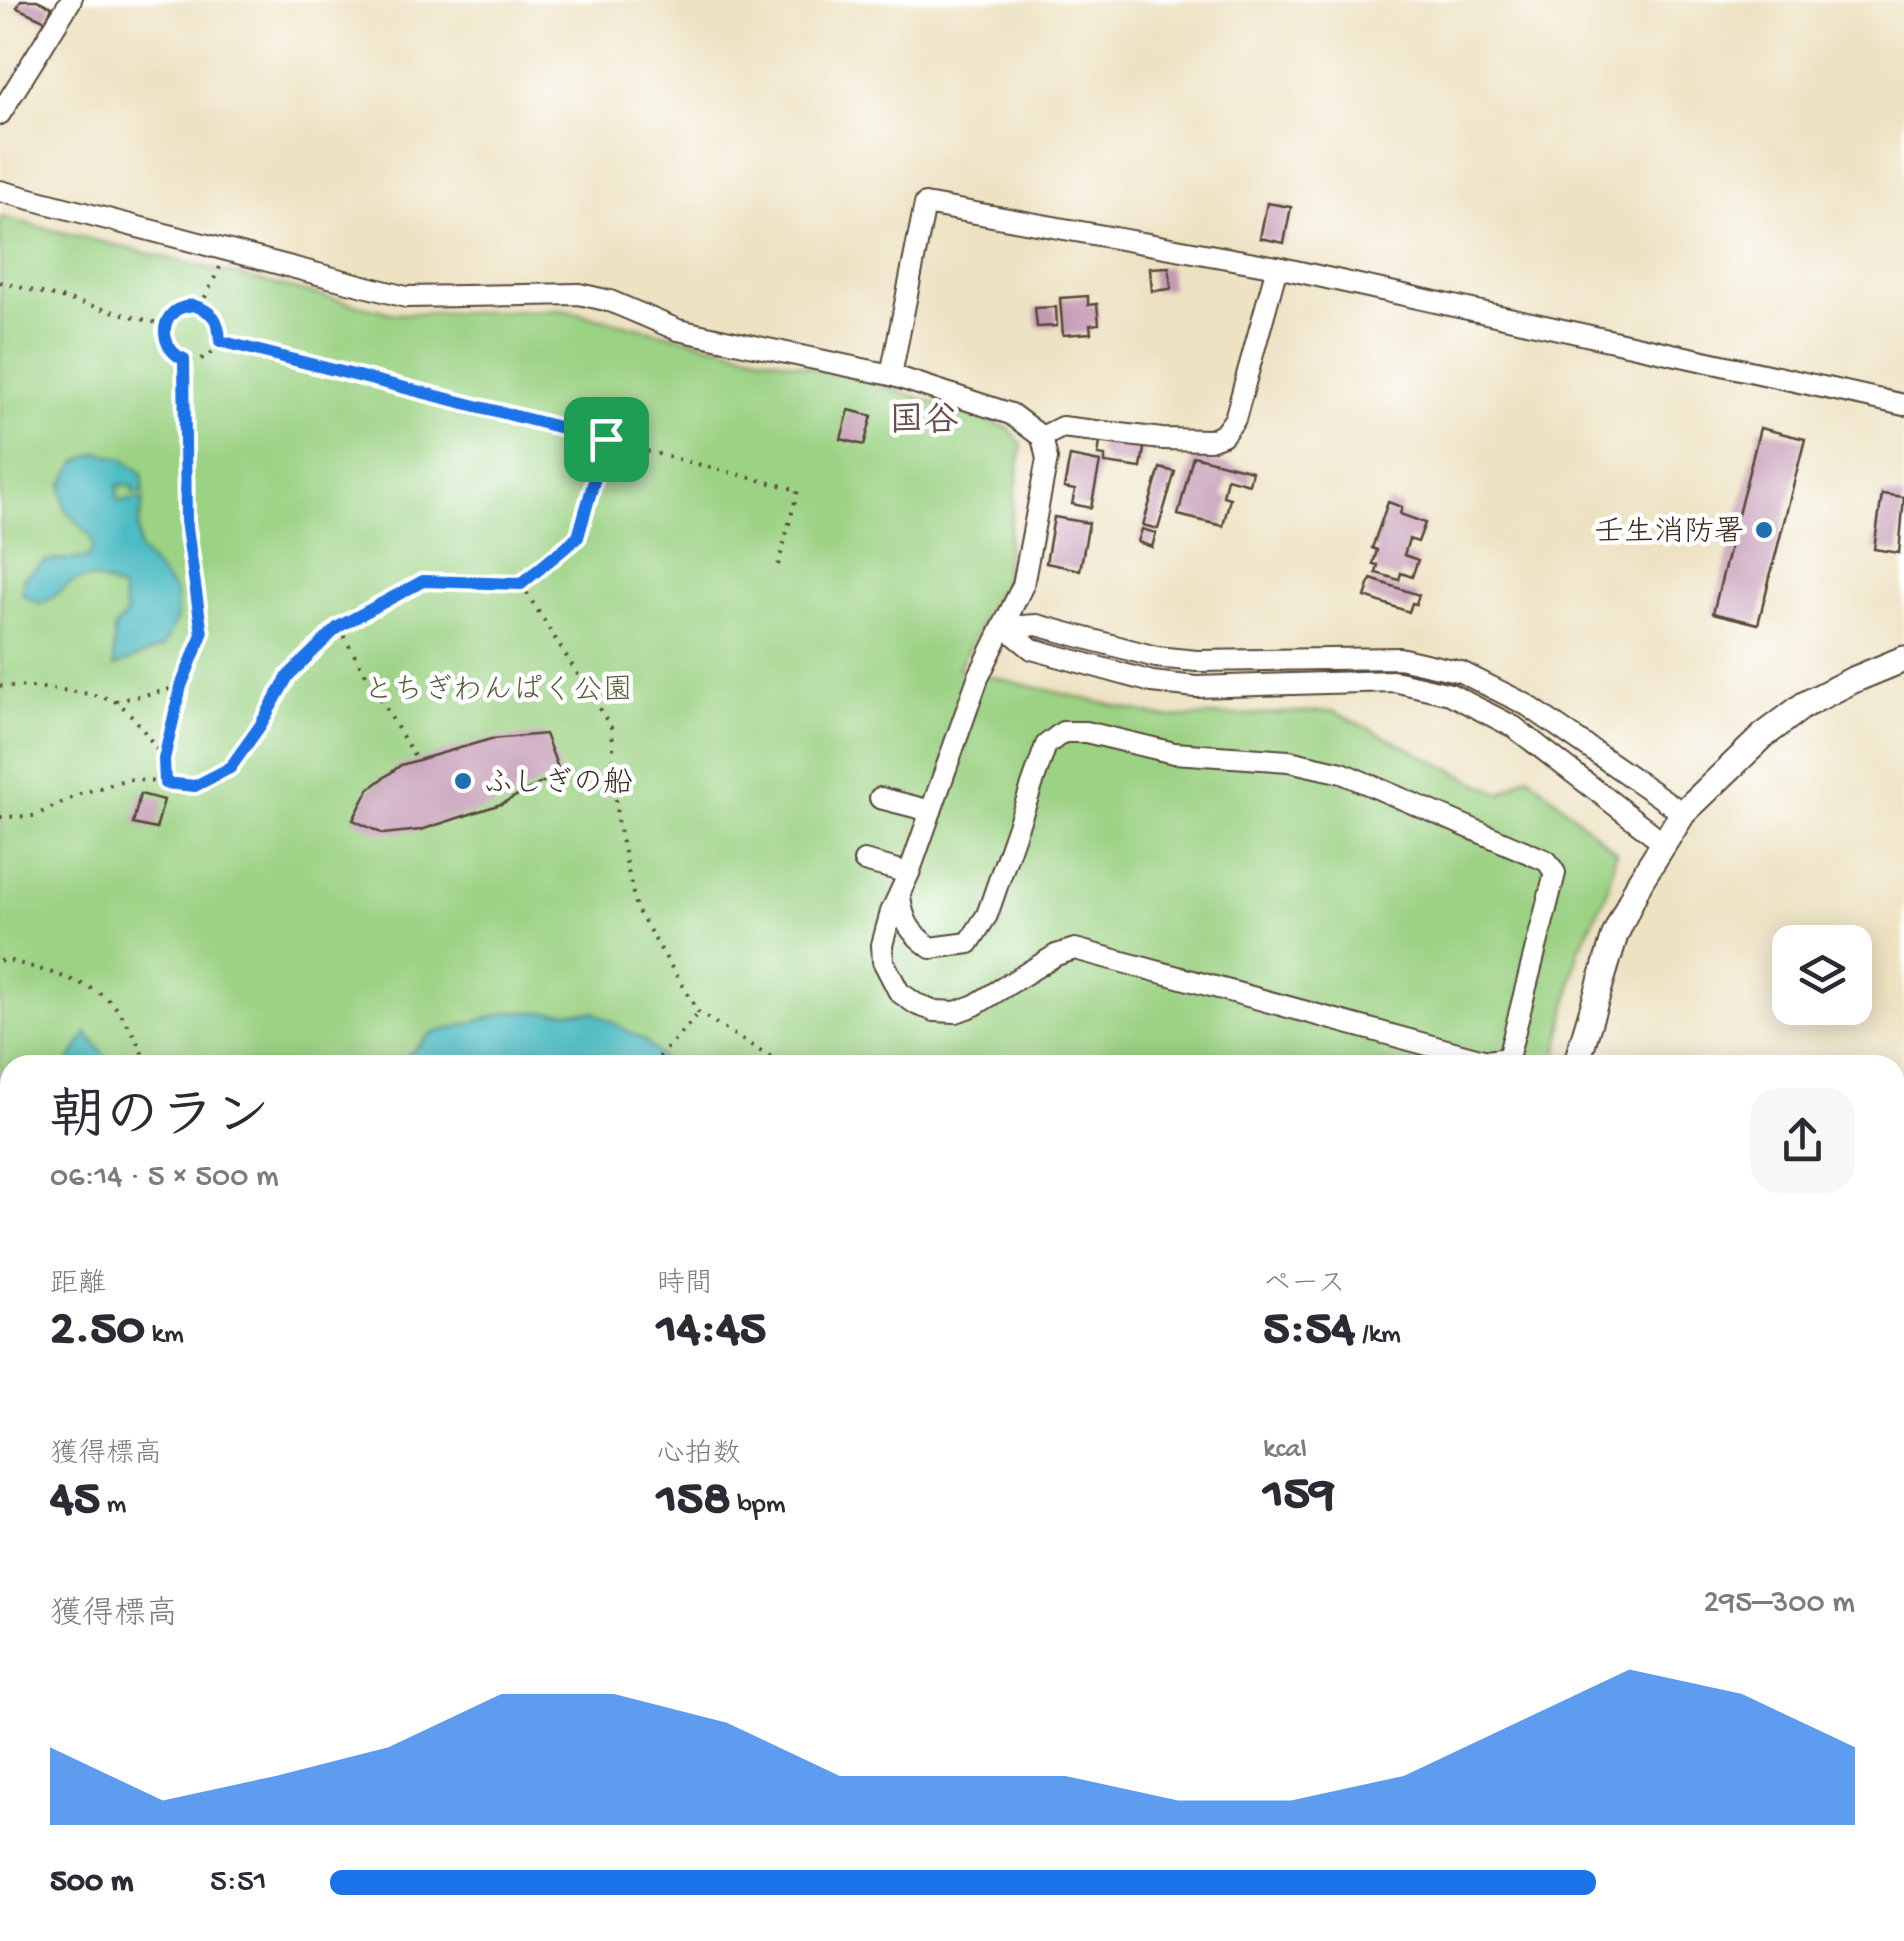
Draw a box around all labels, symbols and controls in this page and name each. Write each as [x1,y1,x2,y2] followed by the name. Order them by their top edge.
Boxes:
[564,397,649,482] pin
[889,402,959,444] district label: 国谷
[579,412,634,467] icon: arrive
[1594,516,1744,552] place label: 壬生消防署
[1753,519,1775,541] marker: 壬生消防署
[363,674,633,710] park label: とちぎわんぱく公園
[483,766,633,803] place label: ふしぎの船
[452,770,474,792] marker: ふしぎの船
[1772,925,1872,1025] map controls
[1772,925,1872,1025] button: layers
[1750,1088,1855,1193] button: share
[50,1089,270,1153] text: 朝のラン
[50,1159,279,1197] text: 06:14 · 5 × 500 m
[50,1269,106,1302] text: 距離
[657,1269,713,1302] text: 時間
[1263,1269,1346,1302] text: ペース
[50,1302,145,1361] text: 2.50
[657,1302,766,1361] text: 14:45
[1263,1302,1355,1361] text: 5:54
[145,1319,184,1352] text: km
[1355,1319,1401,1352] text: /km
[1263,1434,1307,1467] text: kcal
[50,1439,162,1472] text: 獲得標高
[657,1439,741,1472] text: 心拍数
[1263,1467,1335,1526] text: 159
[50,1472,100,1531] text: 45
[657,1472,731,1531] text: 158
[100,1489,126,1522] text: m
[731,1489,786,1522] text: bpm
[1704,1585,1855,1623] text: 295–300 m
[50,1597,178,1635] text: 獲得標高
[50,1864,133,1902] text: 500 m
[210,1864,267,1902] text: 5:51

